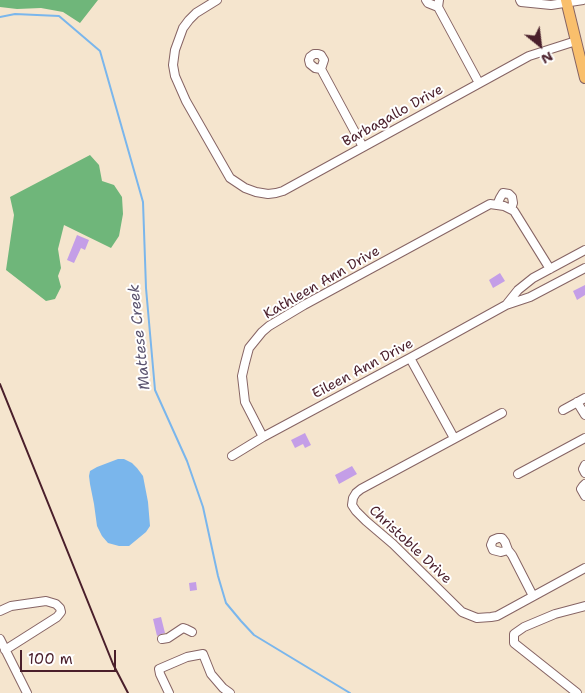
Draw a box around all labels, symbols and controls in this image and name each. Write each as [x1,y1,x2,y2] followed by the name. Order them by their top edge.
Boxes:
[515,20,565,70] north arrow
[538,48,556,69] text: N
[340,81,446,151] street label: Barbagallo Drive
[261,243,383,323] street label: Kathleen Ann Drive
[125,283,155,391] water label: Mattese Creek
[310,335,416,403] street label: Eileen Ann Drive
[365,502,455,588] street label: Christoble Drive
[22,640,119,672] scale bar
[28,649,73,669] text: 100 m

